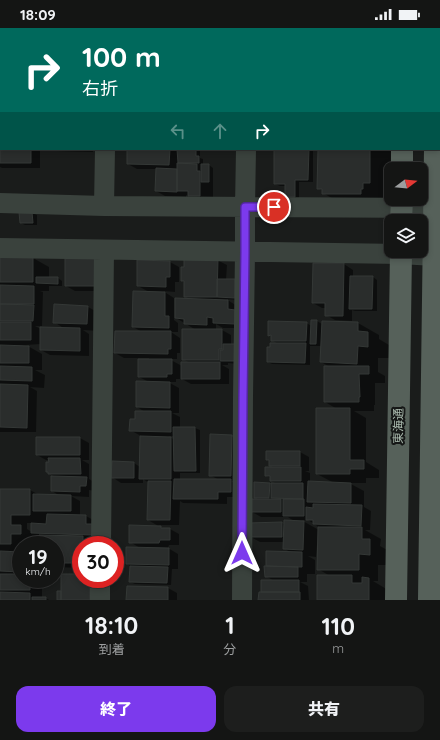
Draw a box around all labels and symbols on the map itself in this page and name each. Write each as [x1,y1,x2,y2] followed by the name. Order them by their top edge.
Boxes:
[384,162,428,206] north arrow
[257,190,291,224] pin
[390,408,406,444] street label: 東海通
[221,532,263,574] position arrow
[72,536,124,588] speed limit sign: 30

